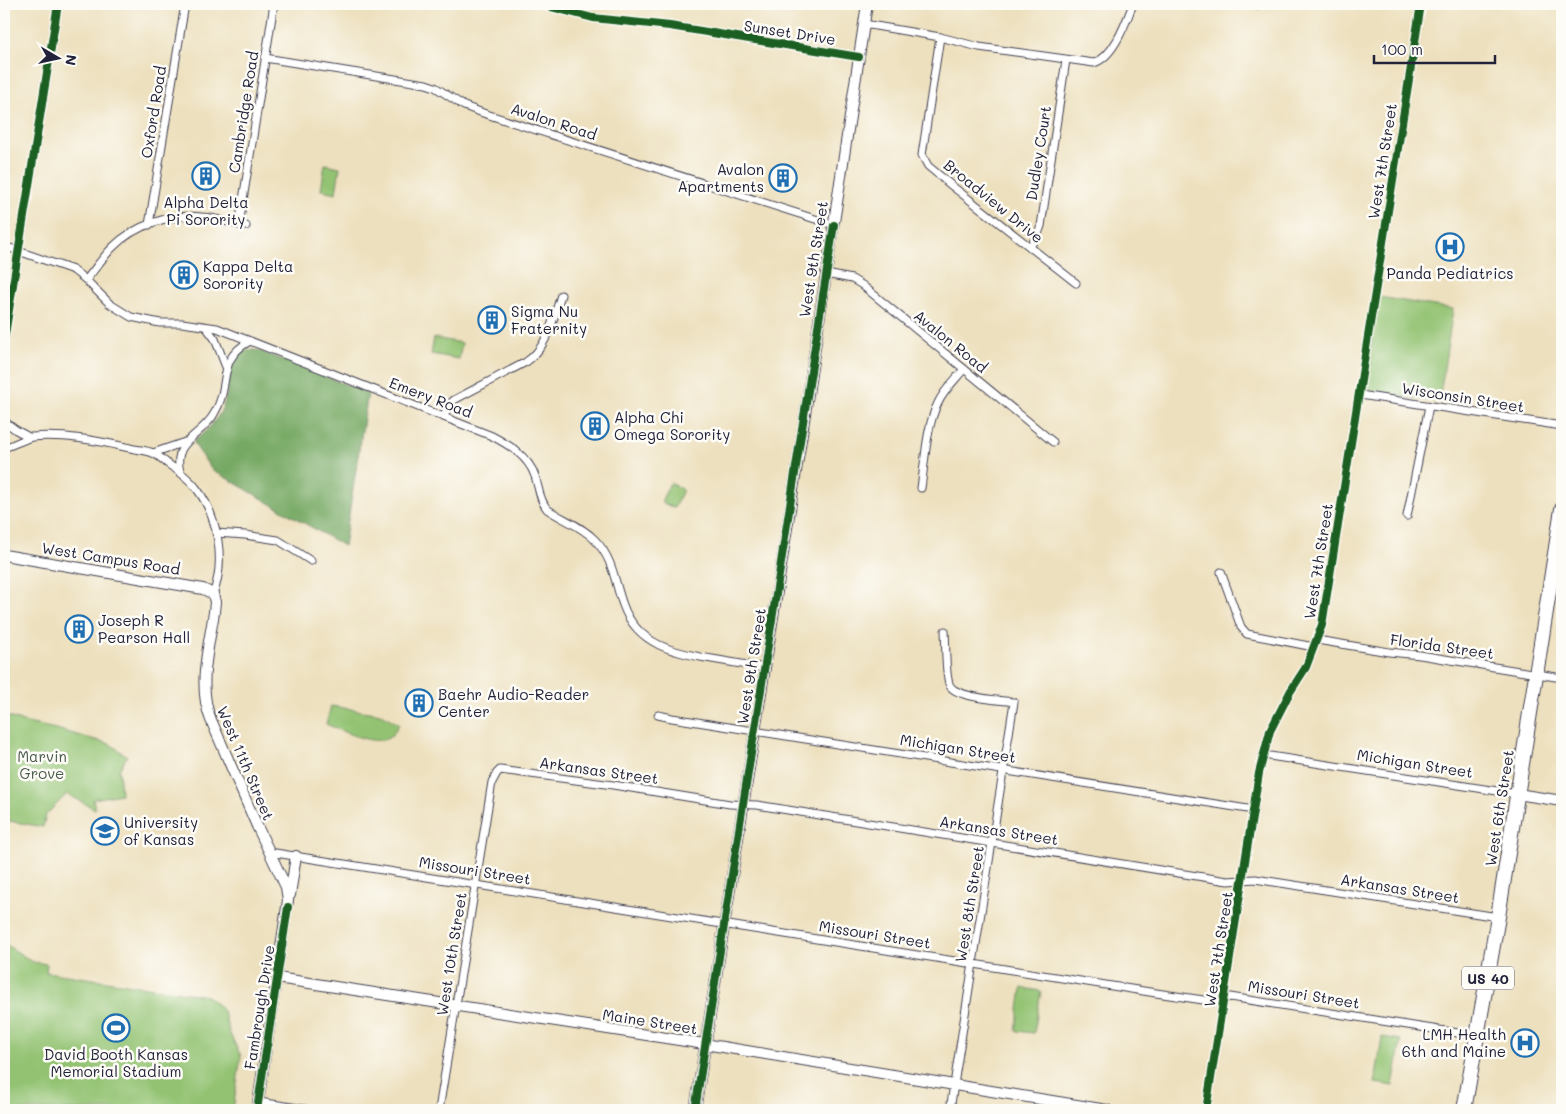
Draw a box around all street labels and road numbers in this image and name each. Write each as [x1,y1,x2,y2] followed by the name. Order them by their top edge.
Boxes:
[743,15,837,49] street label: Sunset Drive
[223,50,263,174] street label: Cambridge Road
[136,64,170,160] street label: Oxford Road
[508,98,600,144] street label: Avalon Road
[1363,102,1401,220] street label: West 7th Street
[1021,104,1055,202] street label: Dudley Court
[940,155,1048,247] street label: Broadview Drive
[794,199,832,319] street label: West 9th Street
[910,305,992,377] street label: Avalon Road
[387,372,475,422] street label: Emery Road
[1400,377,1526,417] street label: Wisconsin Street
[1299,502,1337,620] street label: West 7th Street
[40,537,182,579] street label: West Campus Road
[732,606,770,726] street label: West 9th Street
[1389,629,1495,663] street label: Florida Street
[213,703,279,823] street label: West 11th Street
[898,729,1018,767] street label: Michigan Street
[1355,744,1475,782] street label: Michigan Street
[1480,748,1518,868] street label: West 6th Street
[538,752,660,788] street label: Arkansas Street
[938,811,1060,849] street label: Arkansas Street
[950,844,988,964] street label: West 8th Street
[418,851,532,889] street label: Missouri Street
[1339,869,1461,907] street label: Arkansas Street
[1199,890,1237,1008] street label: West 7th Street
[431,891,471,1017] street label: West 10th Street
[818,915,932,953] street label: Missouri Street
[239,943,279,1071] street label: Fambrough Drive
[1462,966,1514,990] road number: US 40
[1247,975,1361,1013] street label: Missouri Street
[601,1004,699,1038] street label: Maine Street

